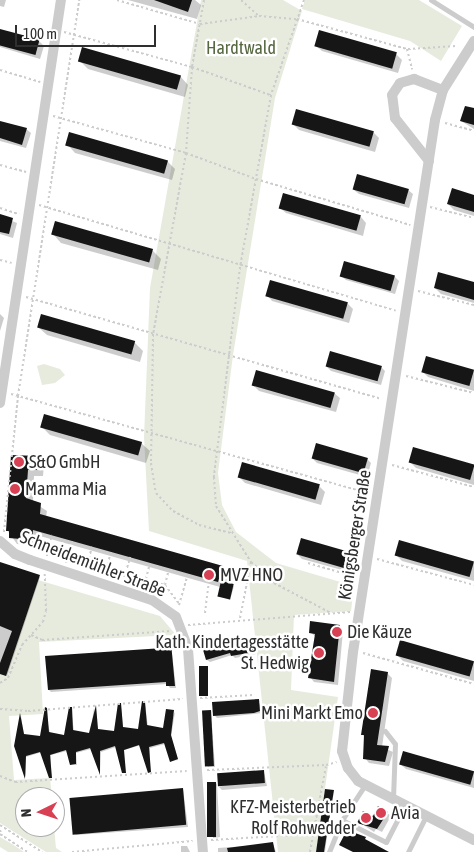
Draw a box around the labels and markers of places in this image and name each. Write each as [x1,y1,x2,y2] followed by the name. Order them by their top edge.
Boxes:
[29,451,100,473] place label: S&O GmbH
[13,456,25,468] marker: S&O GmbH
[25,478,107,500] place label: Mamma Mia
[9,483,21,495] marker: Mamma Mia
[220,564,283,586] place label: MVZ HNO
[202,568,216,582] marker: MVZ HNO
[347,621,412,643] place label: Die Käuze
[331,626,343,638] marker: Die Käuze
[155,632,309,674] place label: Kath. Kindertagesstätte St. Hedwig
[313,647,325,659] marker: Kath. Kindertagesstätte St. Hedwig
[261,702,363,724] place label: Mini Markt Emo
[367,707,379,719] marker: Mini Markt Emo
[230,797,356,840] place label: KFZ-Meisterbetrieb Rolf Rohwedder
[391,802,420,824] place label: Avia
[375,807,387,819] marker: Avia
[360,812,372,824] marker: KFZ-Meisterbetrieb Rolf Rohwedder

